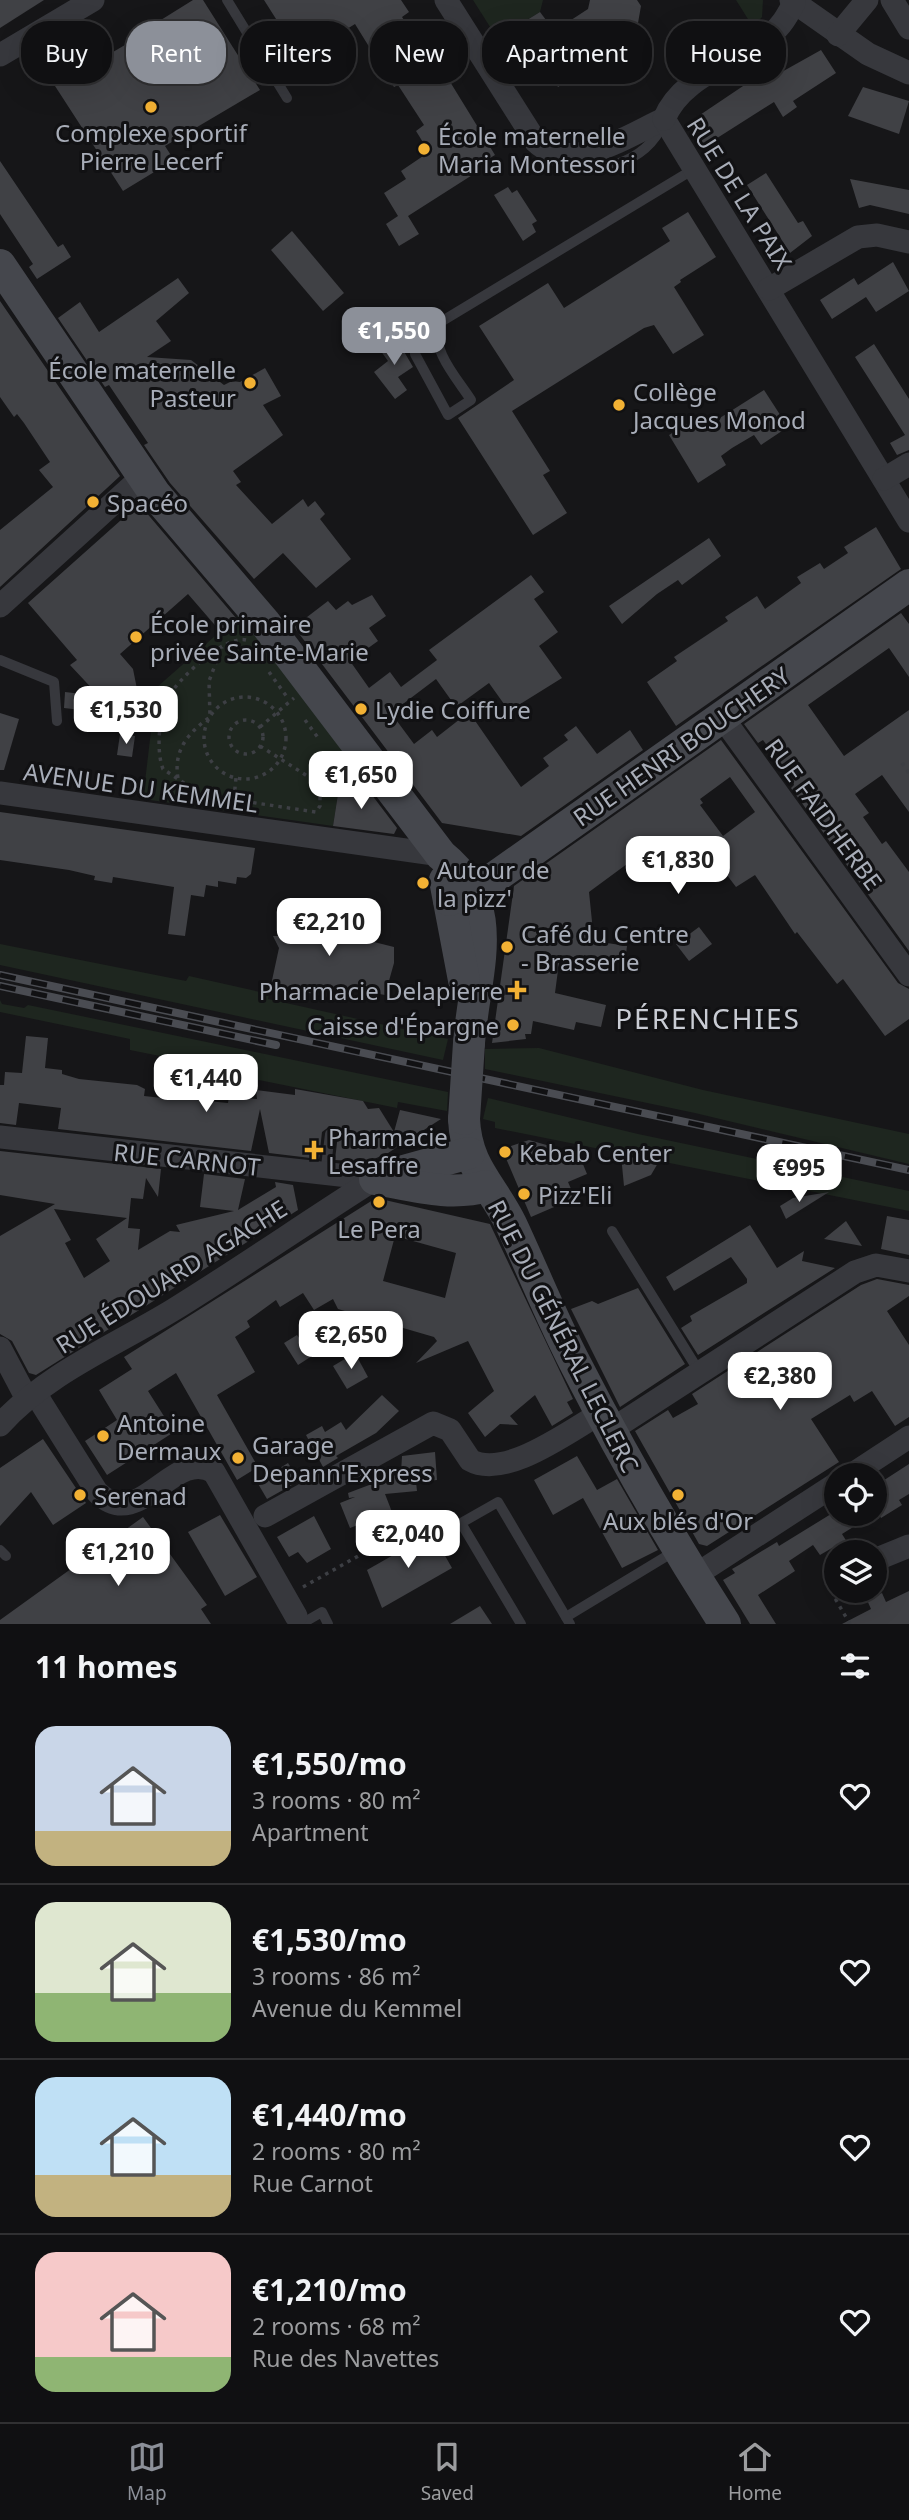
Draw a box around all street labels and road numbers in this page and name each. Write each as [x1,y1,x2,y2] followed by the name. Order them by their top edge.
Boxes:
[680,110,800,276] street label: RUE DE LA PAIX
[566,658,796,833] street label: RUE HENRI BOUCHERY
[758,731,890,897] street label: RUE FAIDHERBE
[22,754,260,820] street label: AVENUE DU KEMMEL
[112,1135,263,1183] street label: RUE CARNOT
[49,1191,293,1361] street label: RUE ÉDOUARD AGACHE
[481,1194,647,1478] street label: RUE DU GÉNÉRAL LECLERC

